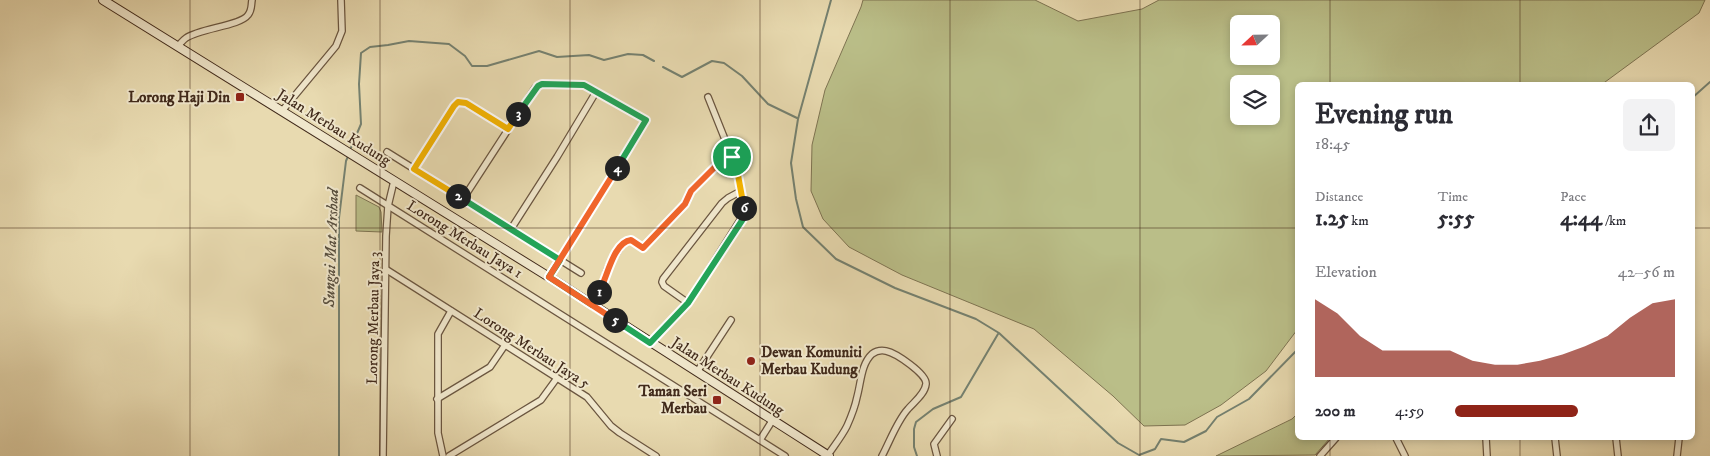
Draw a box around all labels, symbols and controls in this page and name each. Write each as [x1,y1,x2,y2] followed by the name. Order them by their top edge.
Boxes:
[1230,15,1280,65] north arrow
[1230,15,1280,125] map controls
[1230,75,1280,125] button: layers
[272,84,395,170] street label: Jalan Merbau Kudung
[128,88,230,107] place label: Lorong Haji Din
[234,91,246,103] marker: Lorong Haji Din
[1315,97,1453,132] text: Evening run
[1623,99,1675,151] button: share
[506,102,530,126] pin: 3
[516,105,521,123] text: 3
[1315,134,1350,154] text: 18:45
[711,136,753,178] pin
[718,143,746,171] icon: arrive
[604,156,630,180] pin: 4
[613,159,622,177] text: 4
[446,184,470,208] pin: 2
[319,186,343,309] water label: Sungai Mat Arshad
[455,187,462,205] text: 2
[1315,188,1363,206] text: Distance
[1438,188,1468,206] text: Time
[1560,188,1586,206] text: Pace
[403,196,526,283] street label: Lorong Merbau Jaya 1
[732,196,756,220] pin: 6
[741,199,748,217] text: 6
[1315,206,1348,232] text: 1.25
[1438,206,1474,232] text: 5:55
[1560,206,1602,232] text: 4:44
[1348,212,1369,230] text: km
[1602,212,1626,230] text: /km
[363,252,384,385] street label: Lorong Merbau Jaya 3
[1315,262,1377,282] text: Elevation
[1618,262,1675,282] text: 42–56 m
[586,280,612,304] pin: 1
[597,283,602,301] text: 1
[470,304,594,393] street label: Lorong Merbau Jaya 5
[602,308,628,332] pin: 5
[612,311,619,329] text: 5
[666,332,788,420] street label: Jalan Merbau Kudung
[761,343,862,379] place label: Dewan Komuniti Merbau Kudung
[745,355,757,367] marker: Dewan Komuniti Merbau Kudung
[637,382,708,418] place label: Taman Seri Merbau
[711,394,723,406] marker: Taman Seri Merbau
[1315,401,1356,421] text: 200 m
[1395,401,1424,421] text: 4:59

